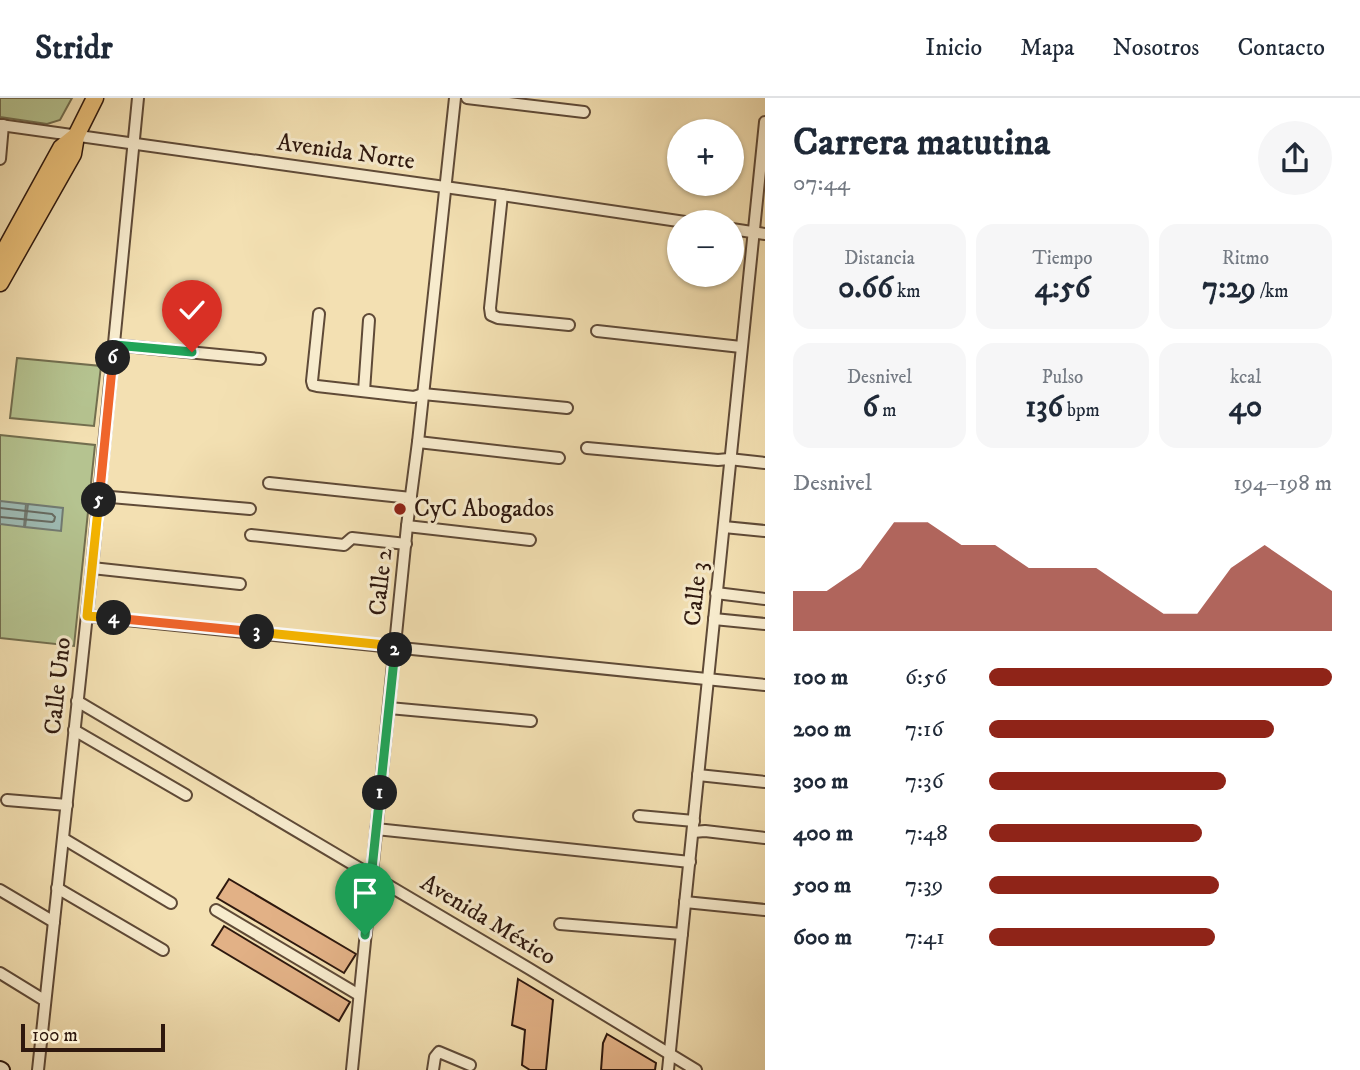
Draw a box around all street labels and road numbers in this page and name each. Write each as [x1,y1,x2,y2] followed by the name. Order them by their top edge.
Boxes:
[275,127,417,177] street label: Avenida Norte
[363,547,399,617] street label: Calle 2
[678,560,714,628] street label: Calle 3
[38,636,78,736] street label: Calle Uno
[415,868,561,972] street label: Avenida México

